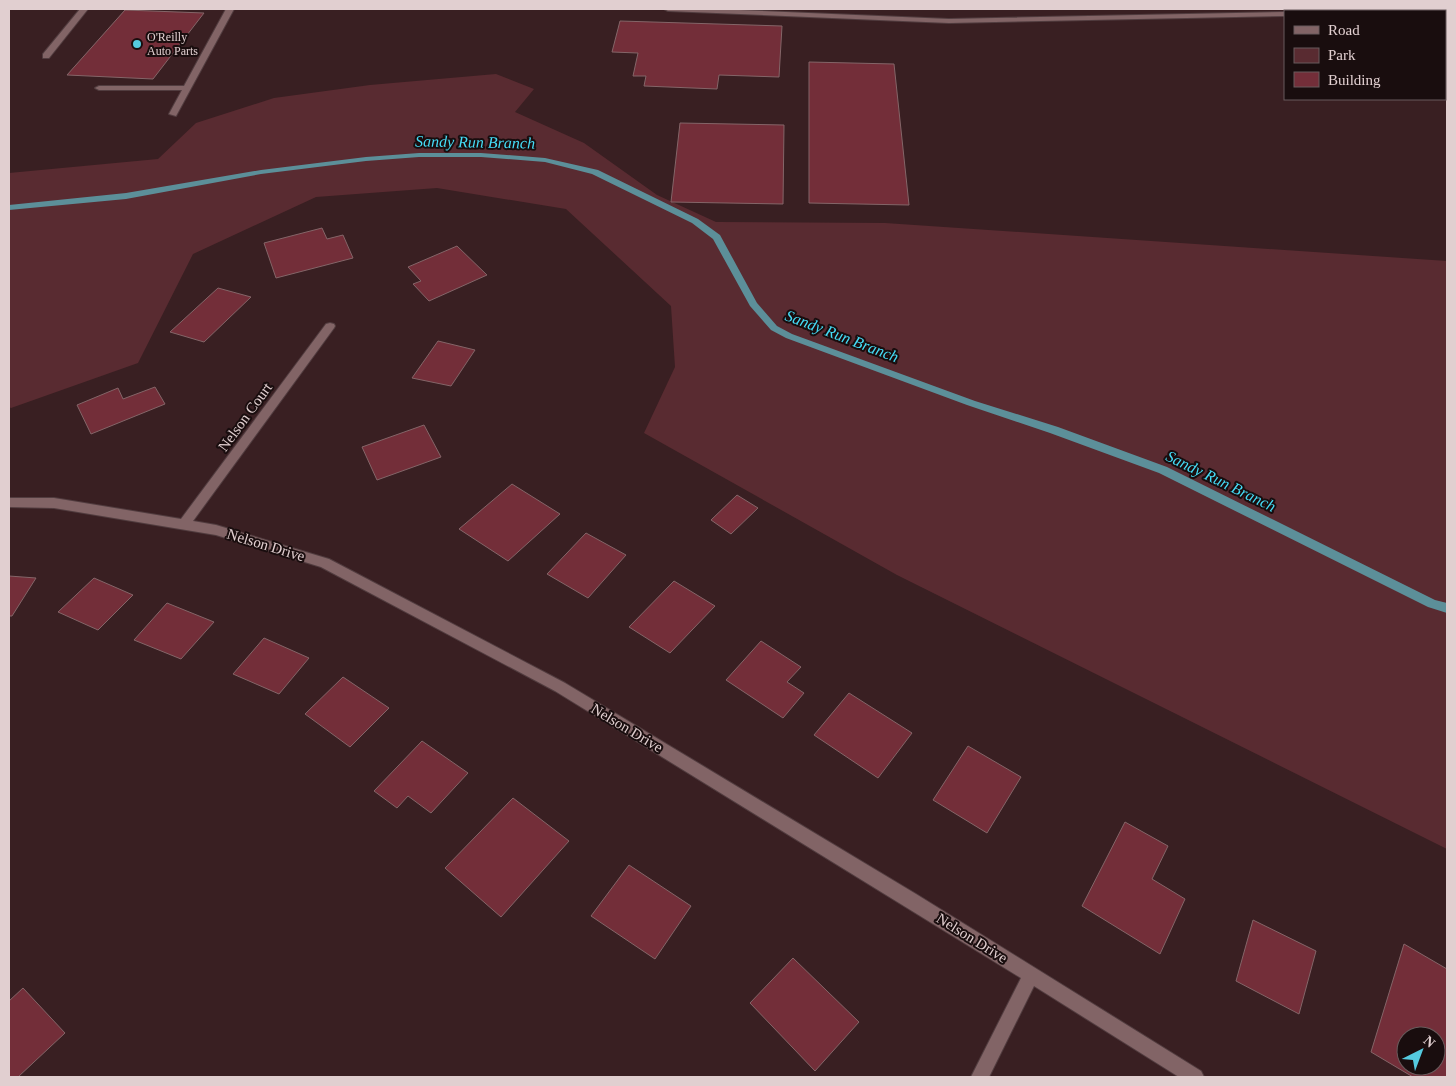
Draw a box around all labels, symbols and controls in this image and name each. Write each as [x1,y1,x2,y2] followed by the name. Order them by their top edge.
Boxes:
[1284,10,1446,100] legend
[1328,22,1360,38] text: Road
[147,30,198,58] place label: O'Reilly Auto Parts
[131,38,143,50] marker: O'Reilly Auto Parts
[1328,47,1356,63] text: Park
[1328,72,1381,88] text: Building
[415,132,535,153] water label: Sandy Run Branch
[783,307,901,366] water label: Sandy Run Branch
[215,379,276,454] street label: Nelson Court
[1163,447,1279,516] water label: Sandy Run Branch
[225,526,307,565] street label: Nelson Drive
[588,700,666,756] street label: Nelson Drive
[934,910,1011,966] street label: Nelson Drive
[1396,1026,1446,1076] north arrow
[1421,1033,1438,1051] text: N

